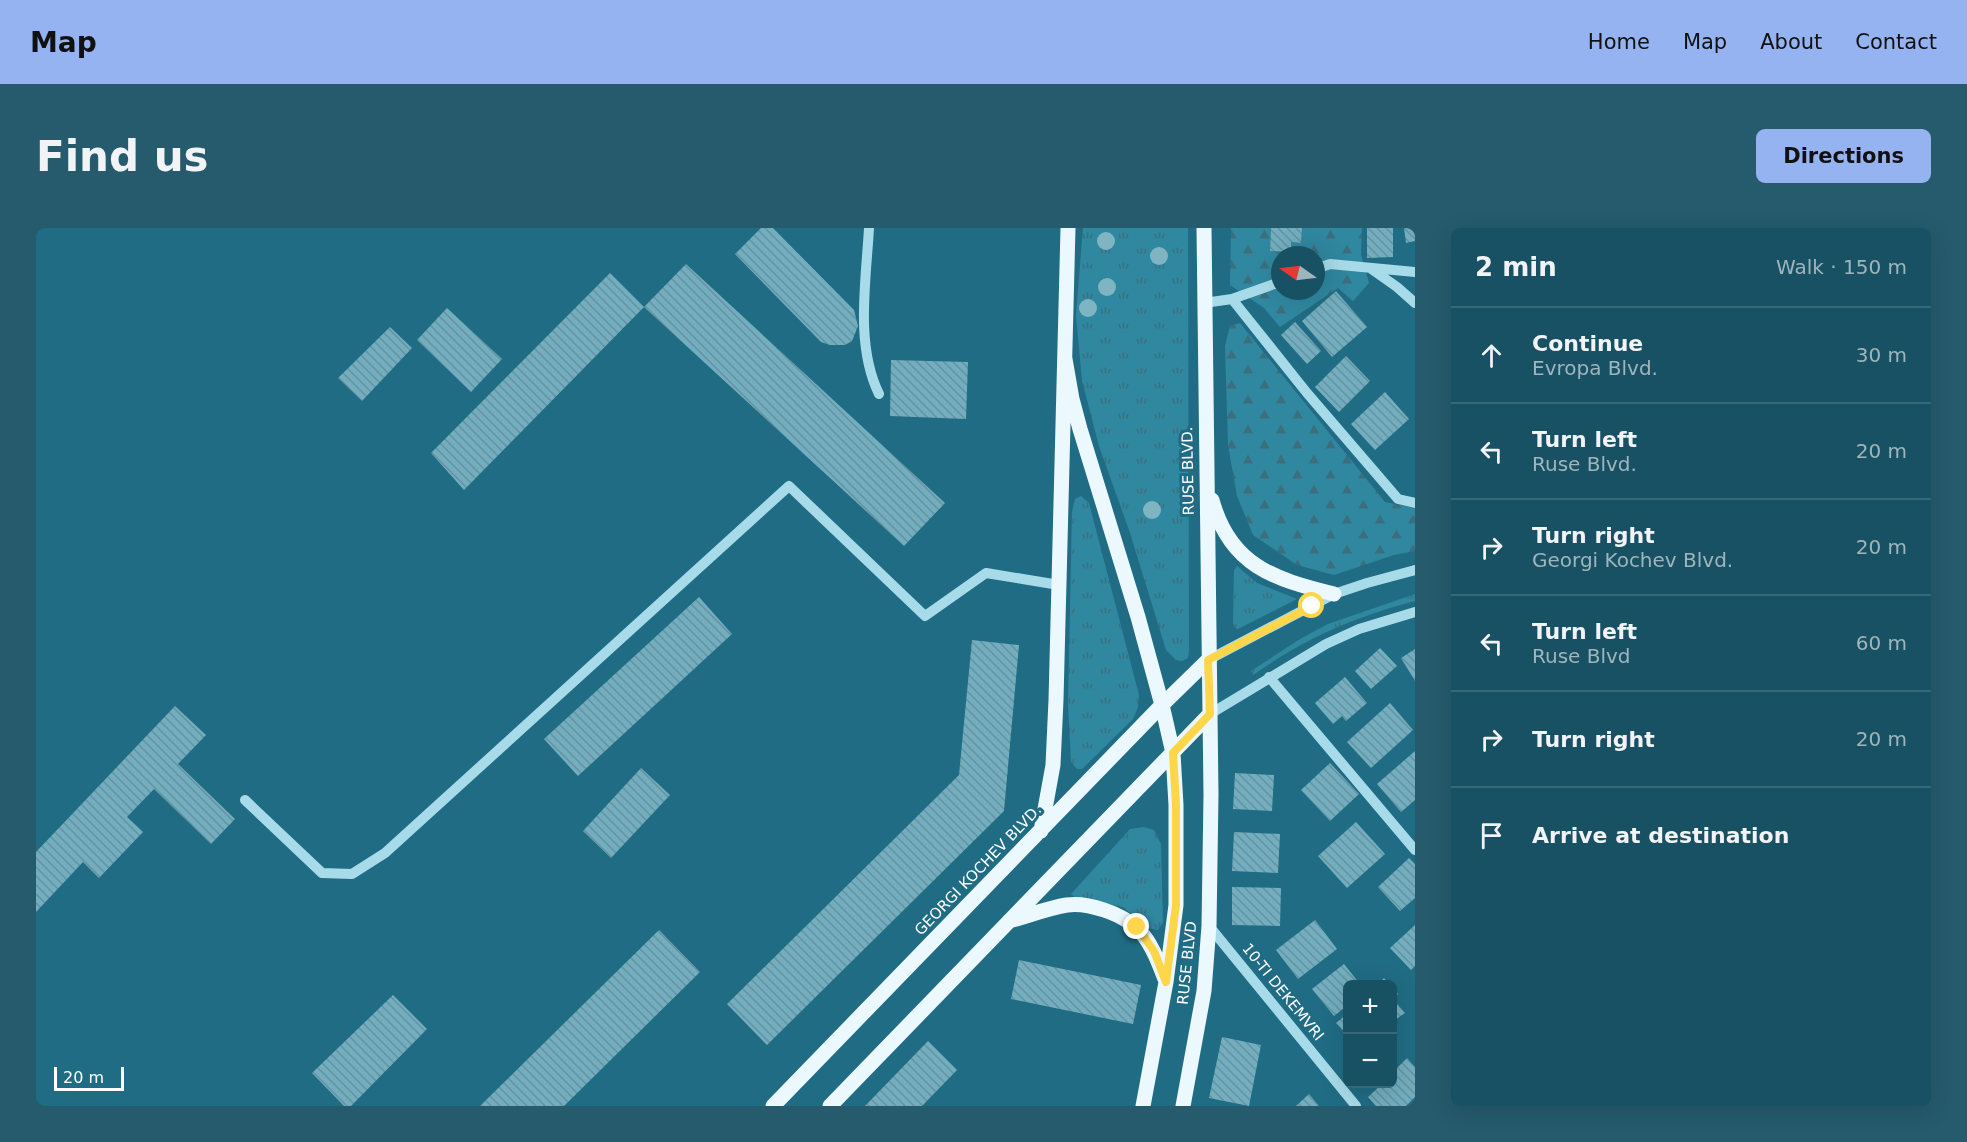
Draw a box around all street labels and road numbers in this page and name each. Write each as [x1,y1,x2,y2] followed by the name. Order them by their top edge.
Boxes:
[1178,426,1198,516] street label: RUSE BLVD.
[911,801,1045,939] street label: GEORGI KOCHEV BLVD.
[1174,920,1200,1006] street label: RUSE BLVD
[1238,940,1328,1044] street label: 10-TI DEKEMVRI

